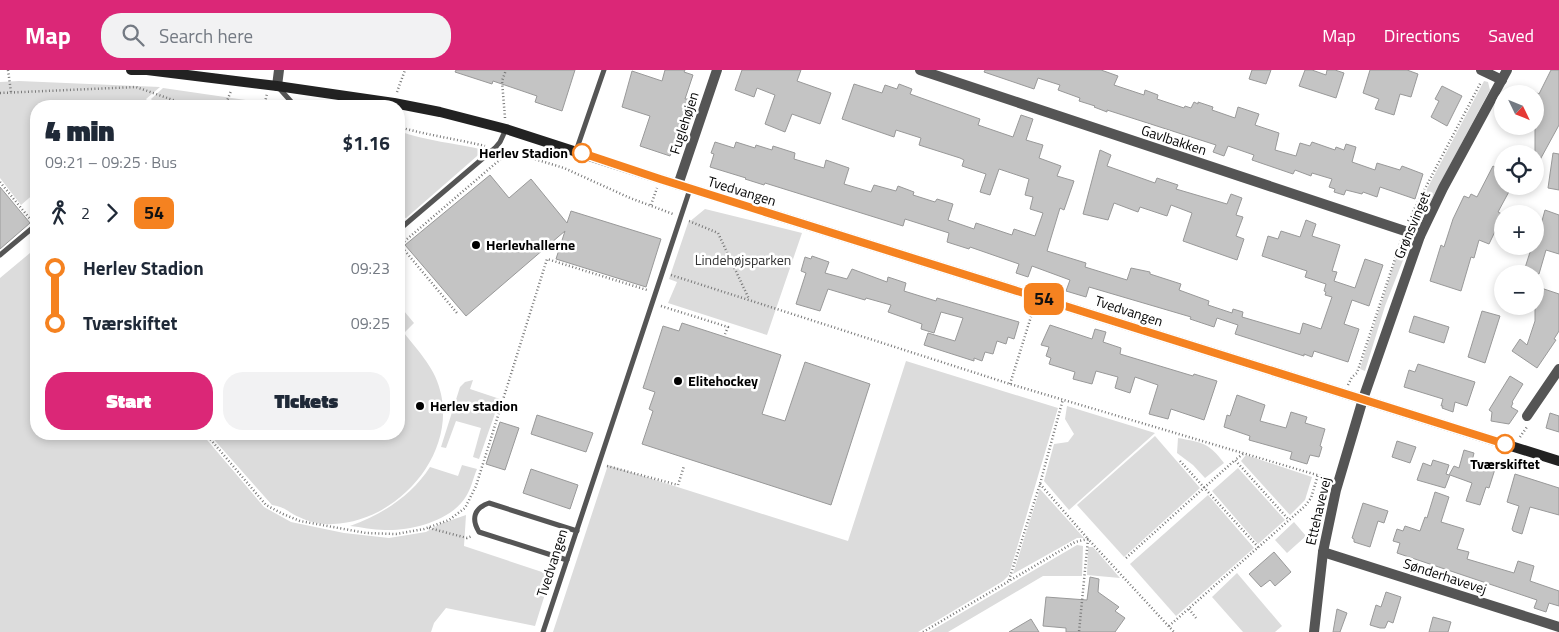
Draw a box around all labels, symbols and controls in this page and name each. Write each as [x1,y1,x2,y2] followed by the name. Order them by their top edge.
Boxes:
[101,13,451,58] search box
[25,17,71,53] text: Map
[119,21,147,49] icon: search
[159,21,253,50] text: Search here
[1322,22,1356,49] text: Map
[1384,22,1460,49] text: Directions
[1488,22,1534,49] text: Saved
[1494,85,1544,135] north arrow
[1494,85,1544,315] map controls
[664,89,703,157] street label: Fuglehøjen
[45,109,115,152] text: 4 min
[1139,119,1210,160] street label: Gavlbakken
[343,128,390,157] text: $1.16
[479,142,568,163] place label: Herlev Stadion
[572,143,592,163] marker: Herlev Stadion
[1494,145,1544,195] button: locate
[45,150,177,174] text: 09:21 – 09:25 · Bus
[705,170,779,211] street label: Tvedvangen
[1388,188,1435,262] street label: Grønsvinget
[45,199,73,227] icon: walk
[98,199,126,227] icon: forward
[144,199,164,226] text: 54
[81,201,90,225] text: 2
[1494,205,1544,255] button: +
[486,234,575,255] place label: Herlevhallerne
[470,239,482,251] marker: Herlevhallerne
[695,249,791,270] park label: Lindehøjsparken
[83,253,204,282] text: Herlev Stadion
[351,256,390,280] text: 09:23
[1494,265,1544,315] button: −
[1022,283,1066,315] line badge: 54
[1034,285,1054,312] text: 54
[1092,290,1166,331] street label: Tvedvangen
[83,308,177,337] text: Tværskiftet
[351,311,390,335] text: 09:25
[688,370,758,391] place label: Elitehockey
[45,372,213,430] button: Start
[223,372,390,430] button: Tickets
[672,375,684,387] marker: Elitehockey
[430,395,518,416] place label: Herlev stadion
[414,400,426,412] marker: Herlev stadion
[1495,434,1515,454] marker: Tværskiftet
[1470,453,1540,474] place label: Tværskiftet
[1299,475,1336,547] street label: Ettehavevej
[531,526,572,600] street label: Tvedvangen
[1401,552,1490,599] street label: Sønderhavevej

